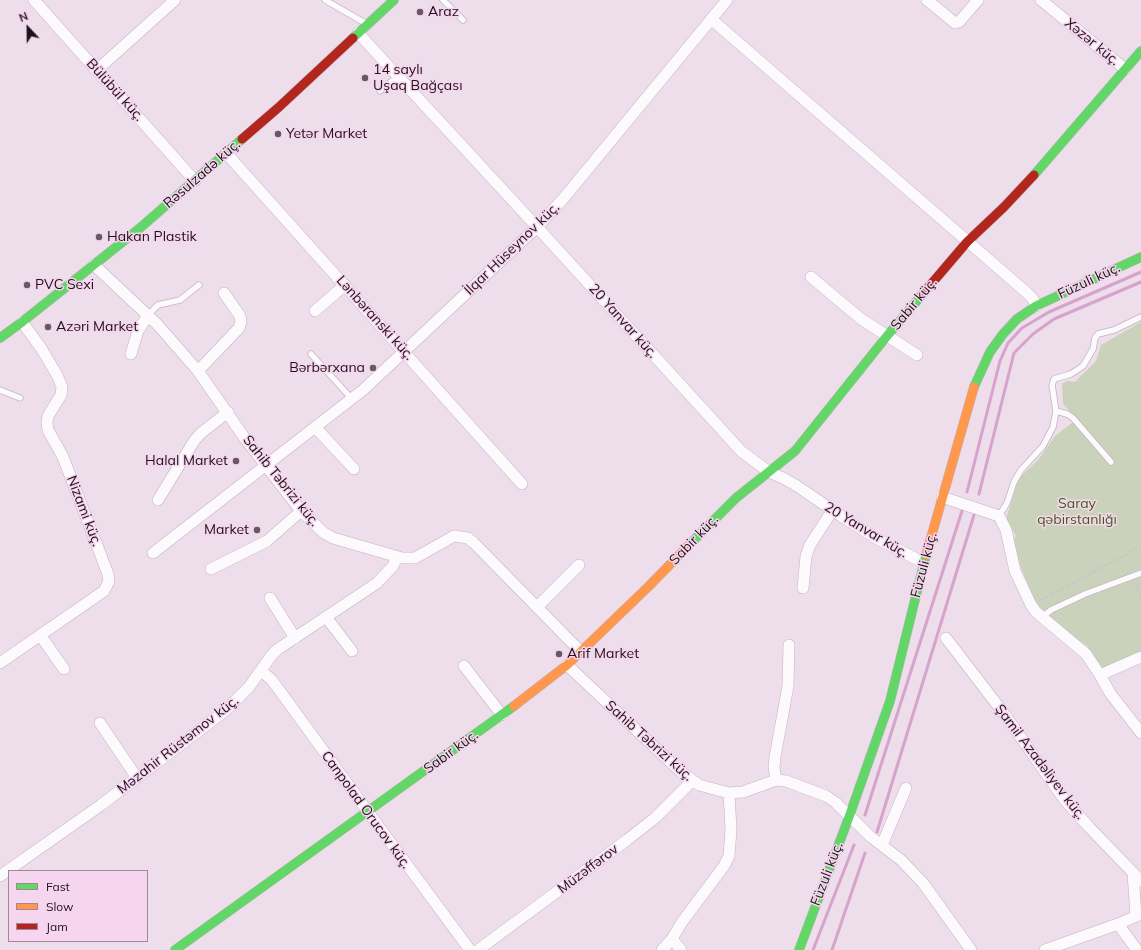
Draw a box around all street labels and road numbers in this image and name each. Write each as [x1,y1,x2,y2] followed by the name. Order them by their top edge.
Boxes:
[1061,15,1123,69] street label: Xəzər küç.
[83,55,147,125] street label: Bülübül küç.
[160,136,244,212] street label: Rəsulzadə küç.
[461,199,563,299] street label: İlqar Hüseynov küç.
[1055,259,1123,303] street label: Füzuli küç.
[333,272,417,364] street label: Lənbəranski küç.
[887,274,941,334] street label: Sabir küç.
[585,280,661,362] street label: 20 Yanvar küç.
[239,432,323,530] street label: Sahib Təbrizi küç.
[63,473,105,549] street label: Nizami küç.
[821,498,911,562] street label: 20 Yanvar küç.
[666,511,722,569] street label: Sabir küç.
[907,530,941,600] street label: Füzuli küç.
[114,692,242,798] street label: Məzahir Rüstəmov küç.
[602,697,696,785] street label: Sahib Təbrizi küç.
[991,701,1089,823] street label: Şamil Azadəliyev küç.
[421,727,481,777] street label: Sabir küç.
[318,748,414,872] street label: Canpolad Orucov küç.
[807,840,847,908] street label: Füzuli küç.
[554,841,622,897] street label: Müzəffərov

